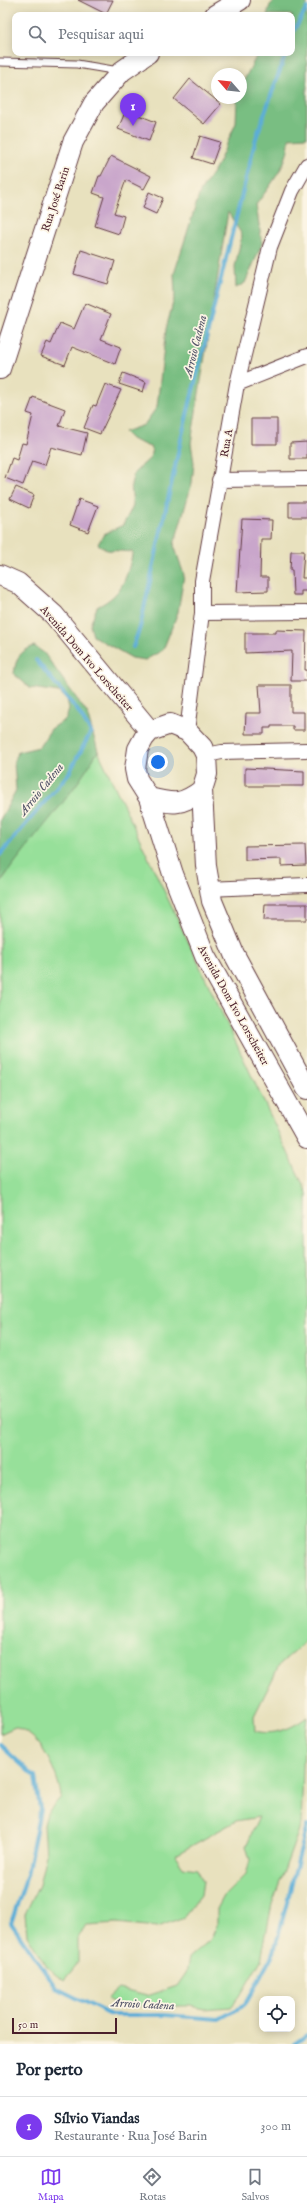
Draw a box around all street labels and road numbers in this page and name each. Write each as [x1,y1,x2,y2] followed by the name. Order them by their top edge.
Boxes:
[39,165,73,234] street label: Rua José Barin
[218,427,236,458] street label: Rua A
[36,602,136,714] street label: Avenida Dom Ivo Lorscheiter
[194,942,272,1068] street label: Avenida Dom Ivo Lorscheiter

